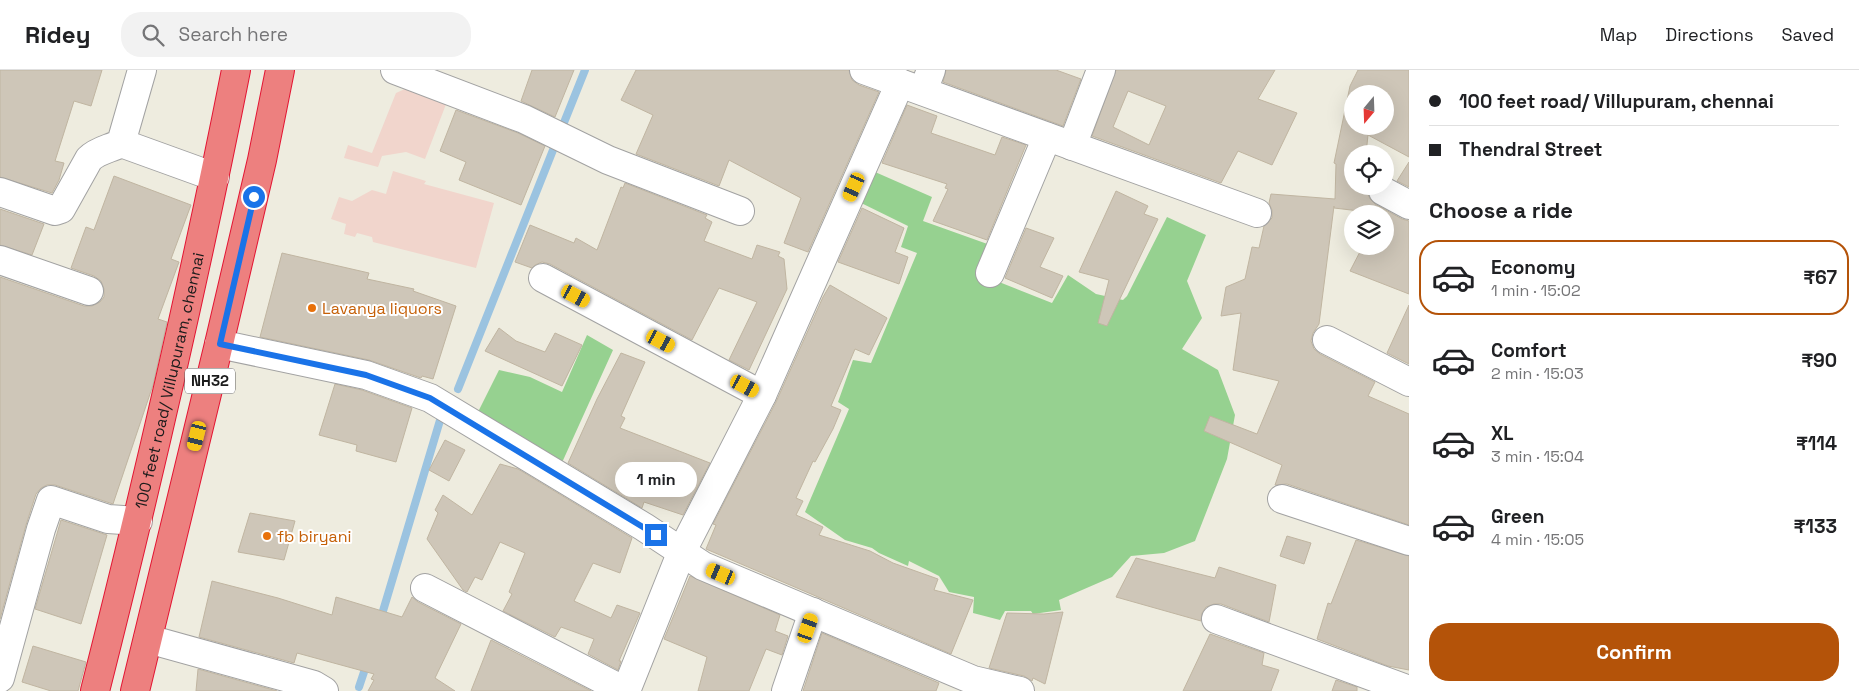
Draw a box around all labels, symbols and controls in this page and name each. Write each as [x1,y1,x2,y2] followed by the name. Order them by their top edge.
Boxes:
[121,12,471,57] search box
[25,19,91,50] text: Ridey
[139,21,167,49] icon: search
[179,22,288,47] text: Search here
[1600,23,1637,46] text: Map
[1665,23,1754,46] text: Directions
[1782,23,1834,46] text: Saved
[1344,85,1394,135] north arrow
[1344,85,1394,255] map controls
[1459,89,1774,114] text: 100 feet road/ Villupuram, chennai
[1459,137,1602,162] text: Thendral Street
[1344,145,1394,195] button: locate
[841,170,866,204] car
[243,186,265,208] route start
[1429,196,1573,224] text: Choose a ride
[1344,205,1394,255] button: layers
[130,251,209,511] street label: 100 feet road/ Villupuram, chennai
[1431,255,1476,300] icon: car
[1491,255,1575,280] text: Economy
[1803,265,1837,290] text: ₹67
[1491,280,1581,301] text: 1 min · 15:02
[559,282,592,310] car
[322,298,442,319] place label: Lavanya liquors
[306,302,318,314] marker: Lavanya liquors
[644,327,677,355] car
[1431,338,1476,383] icon: car
[1491,338,1567,363] text: Comfort
[1801,348,1837,373] text: ₹90
[1491,363,1584,384] text: 2 min · 15:03
[185,368,235,394] road number: NH32
[728,372,761,400] car
[186,420,207,452] car
[1431,421,1476,466] icon: car
[1491,421,1514,446] text: XL
[1796,431,1837,456] text: ₹114
[1491,446,1584,467] text: 3 min · 15:04
[615,462,697,498] callout: 1 min
[636,469,676,490] text: 1 min
[1431,504,1476,549] icon: car
[1491,504,1544,529] text: Green
[1793,514,1837,539] text: ₹133
[645,524,667,546] route end
[277,526,351,547] place label: fb biryani
[1491,529,1584,550] text: 4 min · 15:05
[261,530,273,542] marker: fb biryani
[704,561,737,587] car
[796,611,819,645] car
[1429,623,1839,681] button: Confirm

